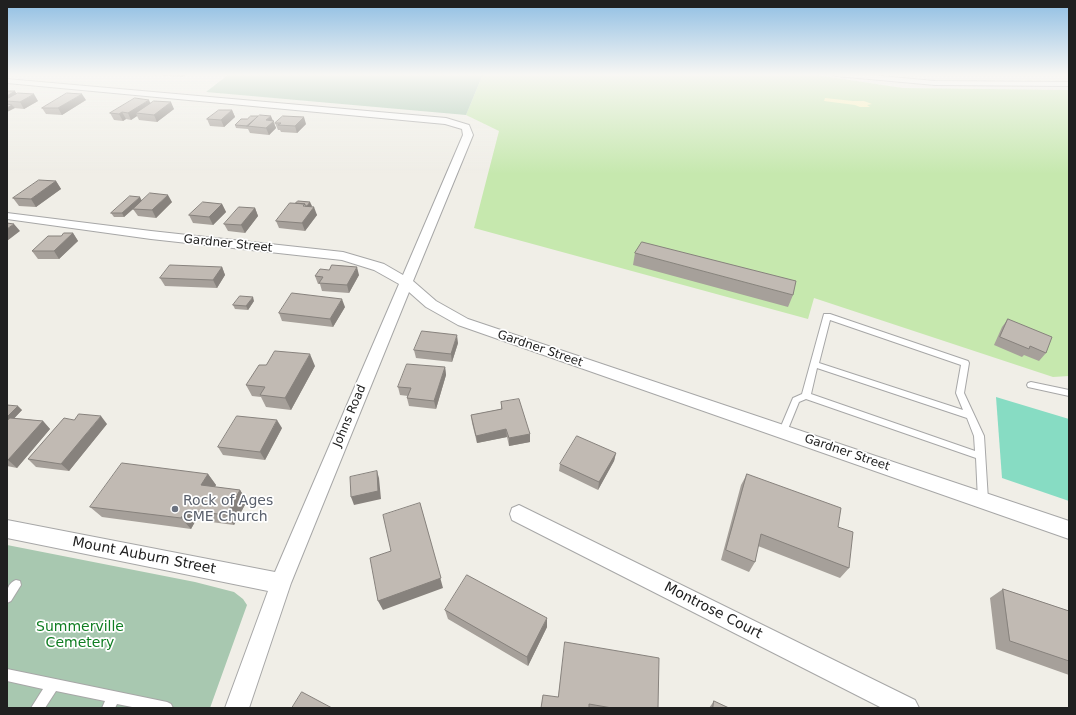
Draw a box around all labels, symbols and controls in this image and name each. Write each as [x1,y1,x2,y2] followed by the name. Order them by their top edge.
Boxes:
[183,232,273,256] street label: Gardner Street
[495,328,585,370] street label: Gardner Street
[330,383,370,449] street label: Johns Road
[802,432,892,474] street label: Gardner Street
[183,493,273,526] place label: Rock of Ages CME Church
[170,504,180,514] marker: Rock of Ages CME Church
[71,534,217,578] street label: Mount Auburn Street
[661,579,765,643] street label: Montrose Court
[36,619,124,652] park label: Summerville Cemetery

